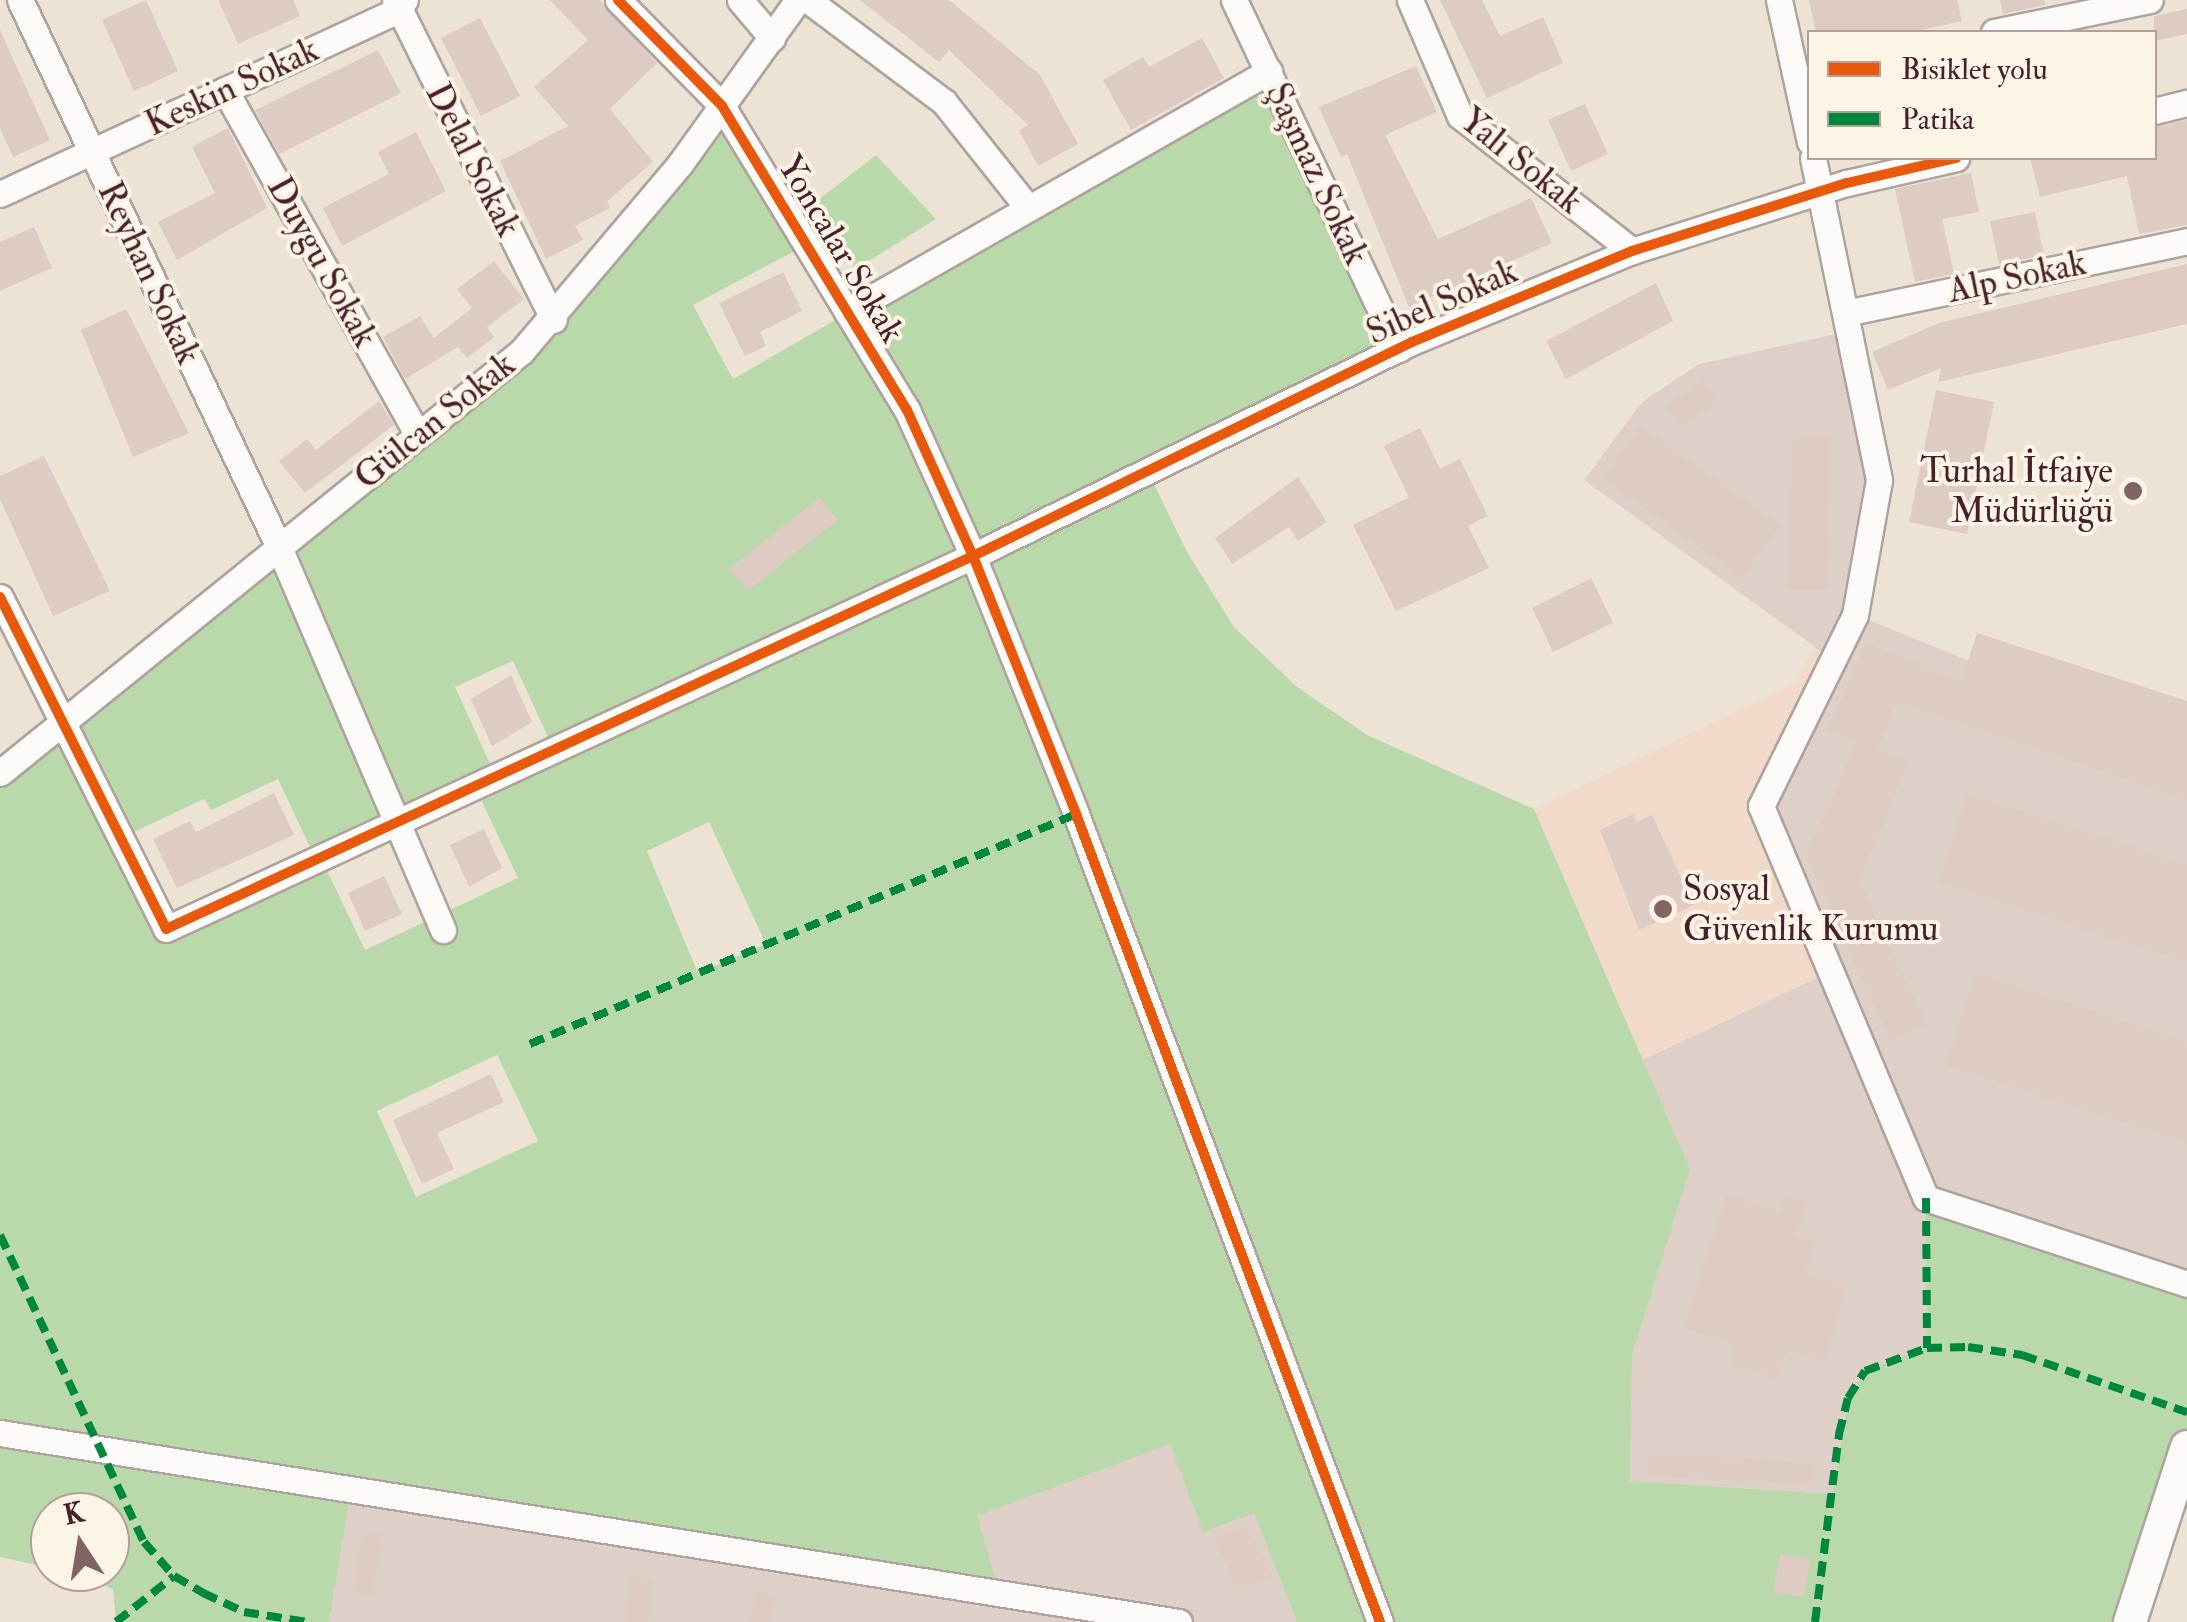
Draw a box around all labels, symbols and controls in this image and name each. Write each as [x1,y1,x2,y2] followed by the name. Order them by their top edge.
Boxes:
[139,29,325,145] street label: Keskin Sokak
[1807,30,2157,160] legend
[1901,51,2048,88] text: Bisiklet yolu
[416,76,530,244] street label: Delal Sokak
[1257,77,1377,271] street label: Şaşmaz Sokak
[1452,99,1590,223] street label: Yalı Sokak
[1901,101,1974,138] text: Patika
[769,148,913,350] street label: Yoncalar Sokak
[258,169,386,355] street label: Duygu Sokak
[88,175,210,371] street label: Reyhan Sokak
[1944,242,2090,312] street label: Alp Sokak
[1360,250,1524,354] street label: Sibel Sokak
[346,344,524,498] street label: Gülcan Sokak
[1920,450,2113,532] place label: Turhal İtfaiye Müdürlüğü
[2122,480,2144,502] marker: Turhal İtfaiye Müdürlüğü
[1683,868,1938,950] place label: Sosyal Güvenlik Kurumu
[1652,898,1674,920] marker: Sosyal Güvenlik Kurumu
[30,1492,130,1592] north arrow
[61,1495,87,1533] text: K

